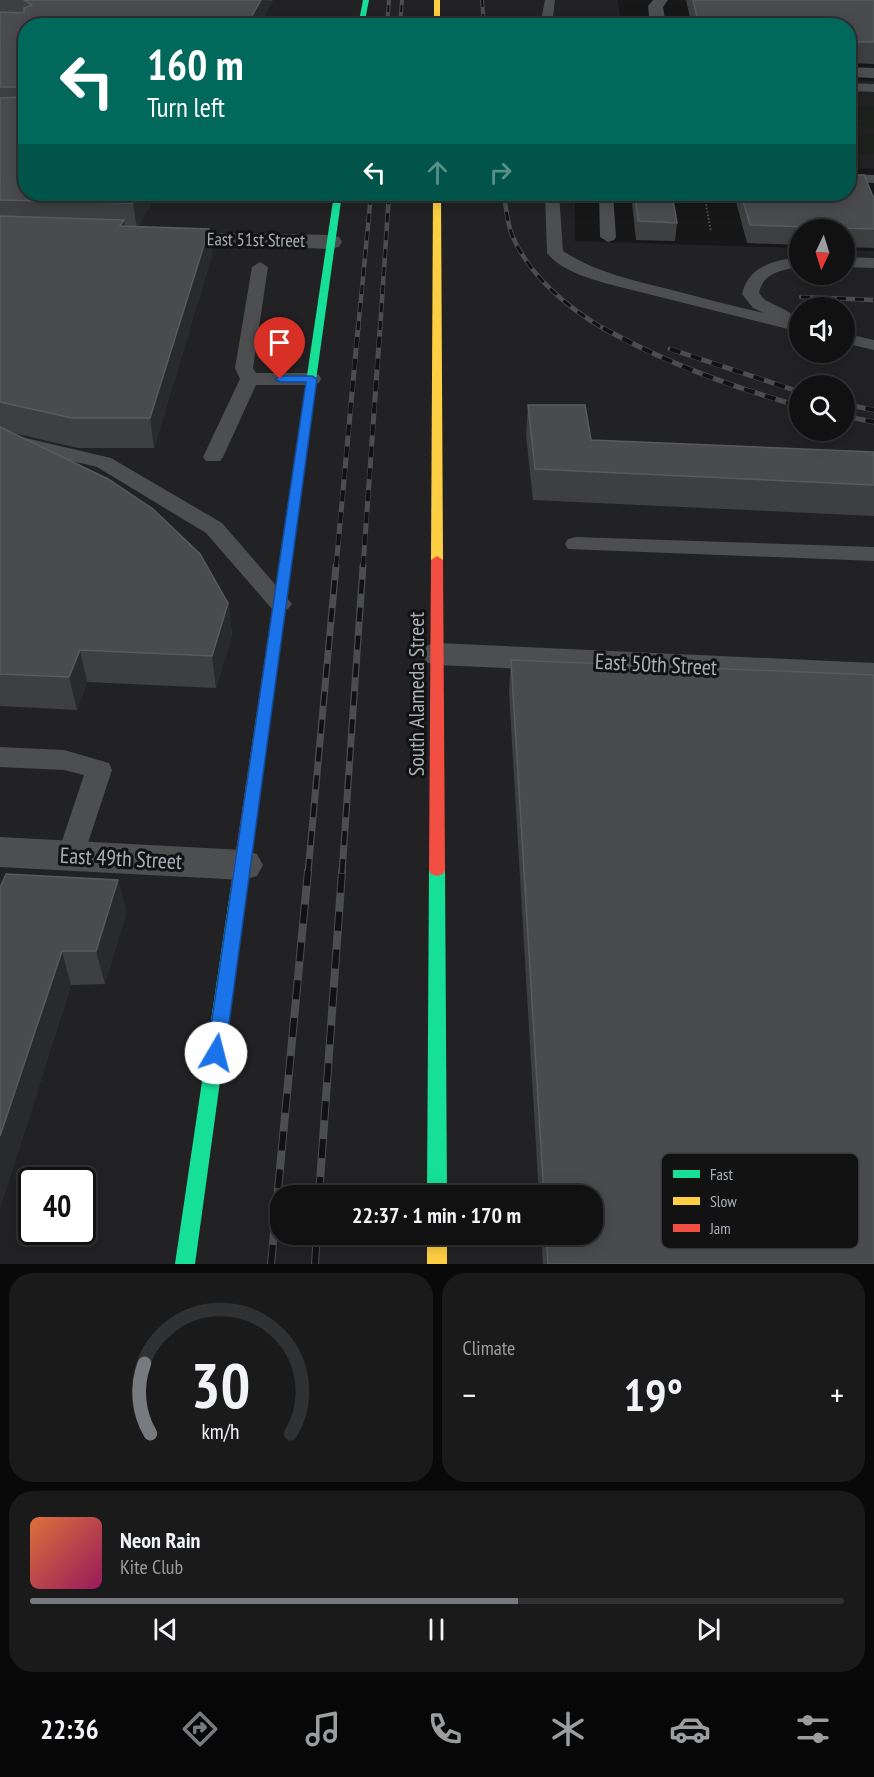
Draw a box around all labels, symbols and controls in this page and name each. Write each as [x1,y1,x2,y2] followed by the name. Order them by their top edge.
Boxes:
[147,37,244,92] text: 160 m
[48,42,126,120] icon: left
[147,90,225,124] text: Turn left
[358,156,391,189] icon: left
[421,156,454,189] icon: ahead
[484,156,517,189] icon: right
[789,219,855,285] north arrow
[789,219,855,441] map controls
[207,227,305,252] street label: East 51st Street
[789,297,855,363] button: sound
[254,317,305,379] pin
[263,326,296,359] icon: arrive
[789,375,855,441] button: search
[402,612,430,776] street label: South Alameda Street
[594,647,718,681] street label: East 50th Street
[59,841,183,875] street label: East 49th Street
[184,1021,248,1085] position arrow
[661,1153,859,1249] legend
[710,1164,733,1184] text: Fast
[18,1167,96,1245] speed limit sign: 40
[710,1191,737,1211] text: Slow
[352,1201,521,1229] text: 22:37 · 1 min · 170 m
[709,1218,731,1238] text: Jam
[463,1335,515,1361] text: Climate
[191,1344,251,1425] text: 30
[624,1365,683,1423] text: 19°
[463,1373,476,1416] text: −
[830,1373,844,1416] text: +
[202,1418,240,1446] text: km/h
[120,1526,200,1554] text: Neon Rain
[120,1554,183,1580] text: Kite Club
[149,1613,182,1646] icon: previous
[420,1613,453,1646] icon: pause
[692,1613,725,1646] icon: next
[179,1708,221,1750] icon: directions
[302,1708,344,1750] icon: music
[424,1708,466,1750] icon: phone
[547,1708,589,1750] icon: climate
[669,1708,711,1750] icon: car
[792,1708,834,1750] icon: filters
[40,1712,99,1746] text: 22:36

